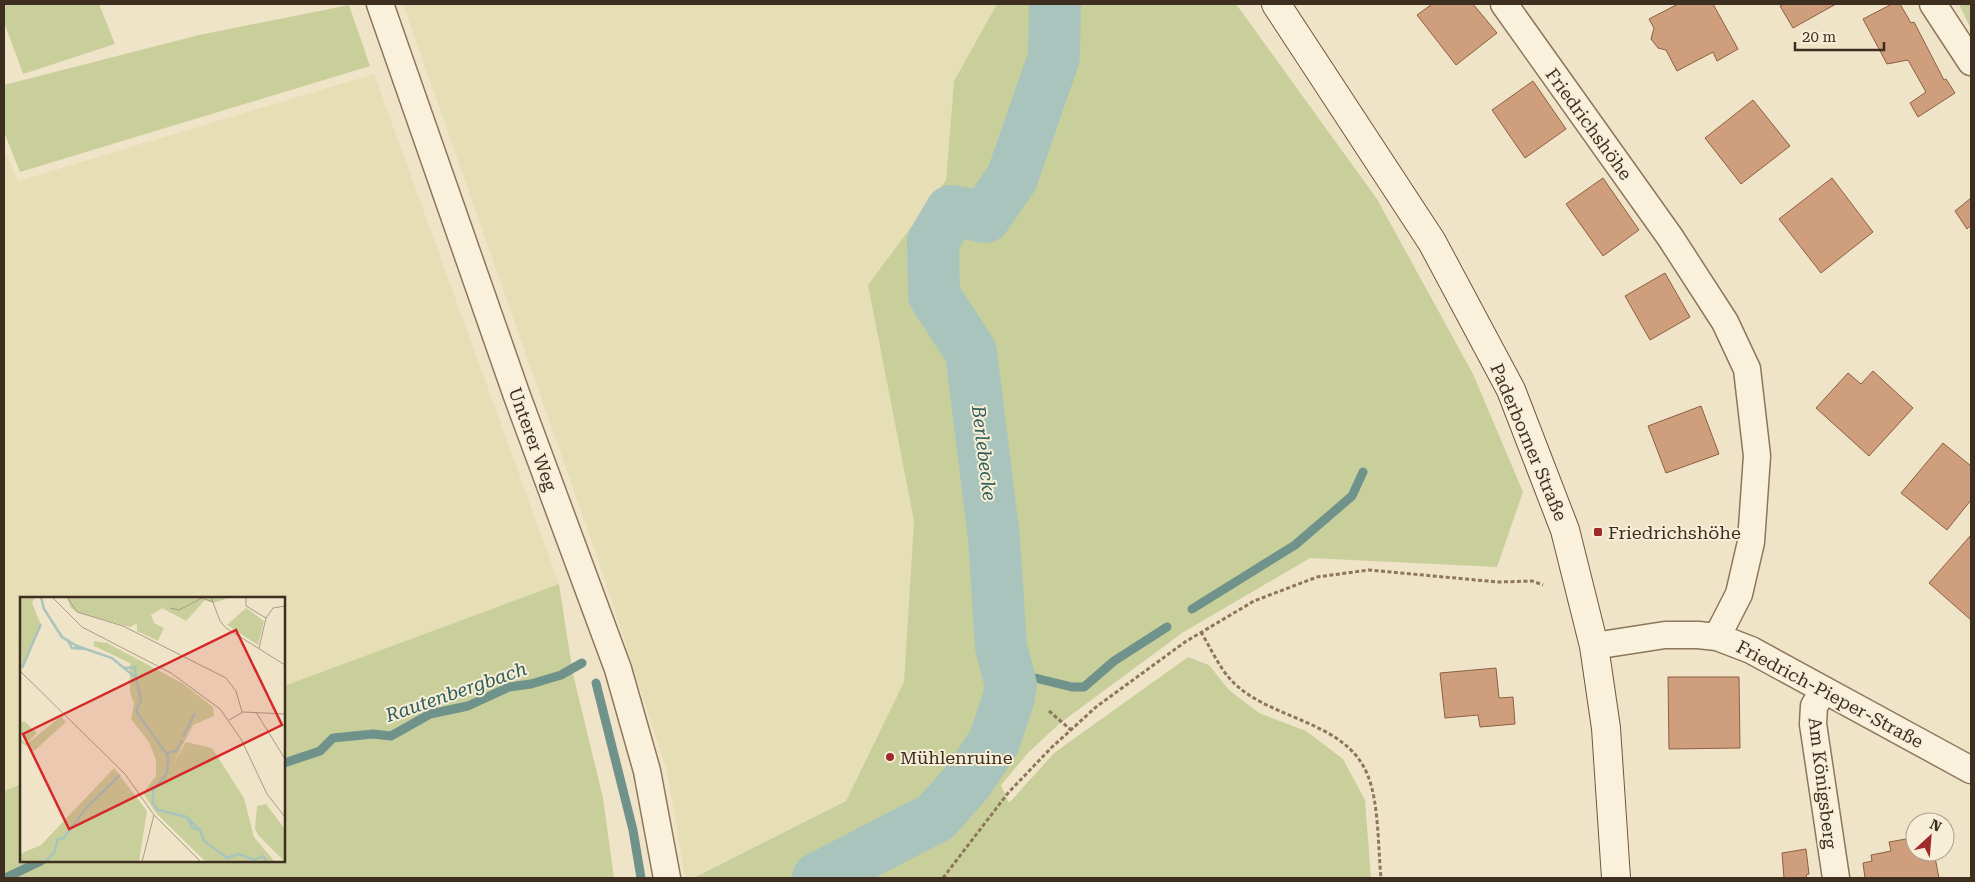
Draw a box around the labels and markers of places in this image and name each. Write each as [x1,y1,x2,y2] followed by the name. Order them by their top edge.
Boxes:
[1608,522,1741,543] place label: Friedrichshöhe
[1592,526,1604,538] marker: Friedrichshöhe
[900,747,1013,768] place label: Mühlenruine
[884,751,896,763] marker: Mühlenruine

